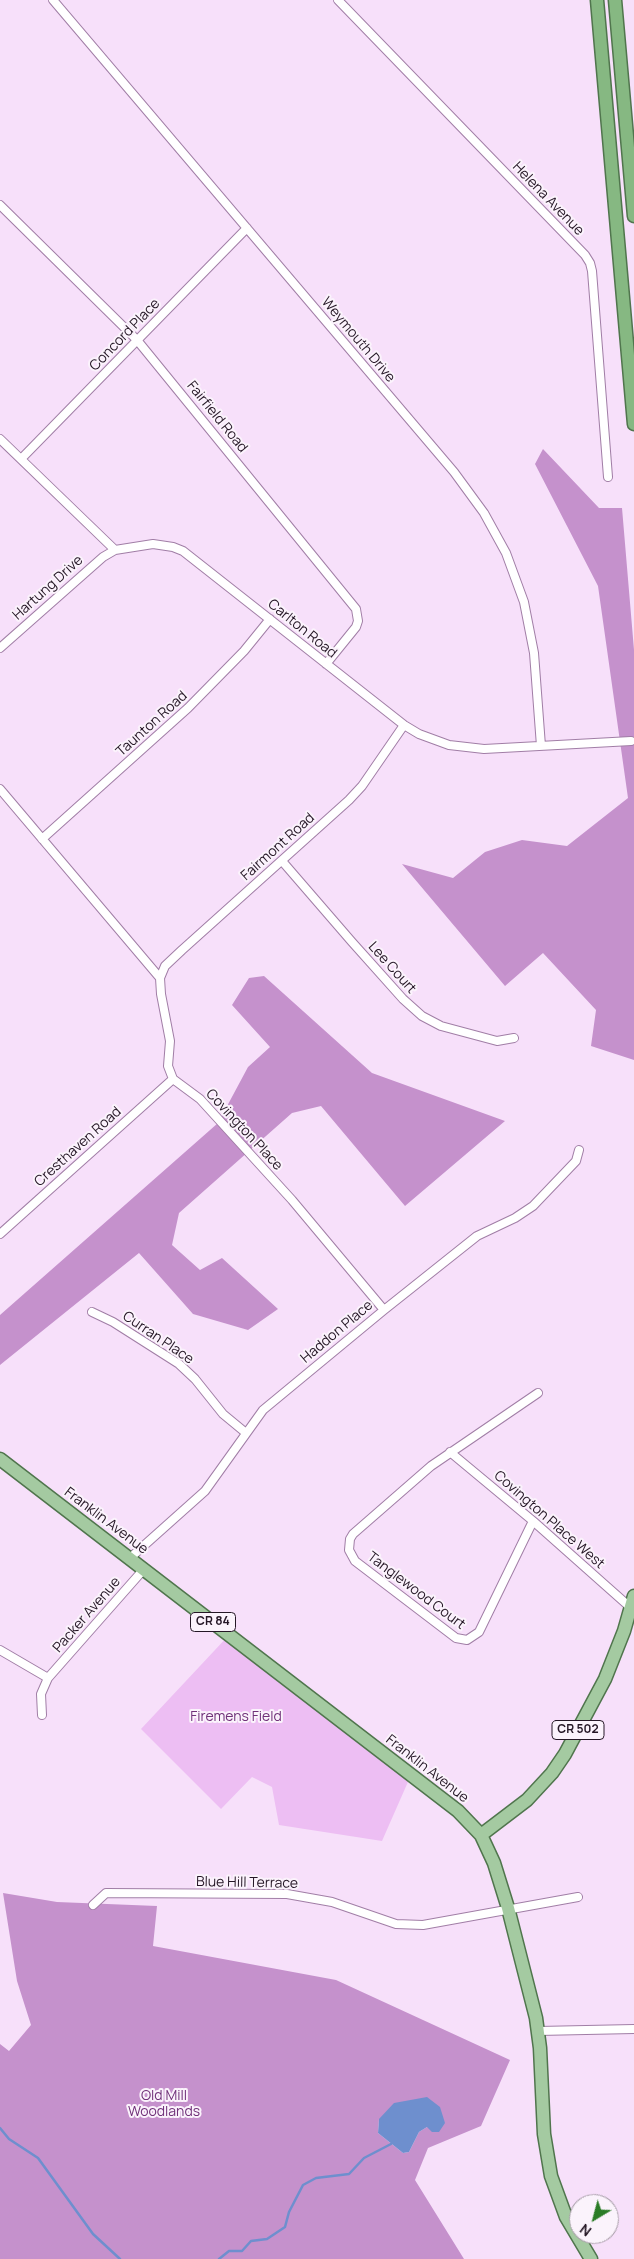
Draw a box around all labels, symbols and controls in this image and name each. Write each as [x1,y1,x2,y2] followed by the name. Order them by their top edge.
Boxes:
[509,159,587,239] street label: Helena Avenue
[318,294,398,386] street label: Weymouth Drive
[86,295,164,375] street label: Concord Place
[183,378,251,456] street label: Fairfield Road
[10,552,86,624] street label: Hartung Drive
[264,596,340,662] street label: Carlton Road
[113,688,191,760] street label: Taunton Road
[238,810,318,884] street label: Fairmont Road
[364,939,420,997] street label: Lee Court
[202,1086,286,1174] street label: Covington Place
[31,1104,125,1190] street label: Cresthaven Road
[298,1297,376,1367] street label: Haddon Place
[119,1308,197,1368] street label: Curran Place
[490,1467,608,1573] street label: Covington Place West
[61,1484,151,1558] street label: Franklin Avenue
[364,1549,468,1633] street label: Tanglewood Court
[50,1574,124,1656] street label: Packer Avenue
[190,1612,236,1631] road number: CR 84
[190,1709,282,1725] park label: Firemens Field
[552,1720,604,1740] road number: CR 502
[382,1731,472,1807] street label: Franklin Avenue
[196,1874,298,1892] street label: Blue Hill Terrace
[128,2088,200,2120] park label: Old Mill Woodlands
[569,2194,619,2244] north arrow
[576,2220,595,2241] text: N

